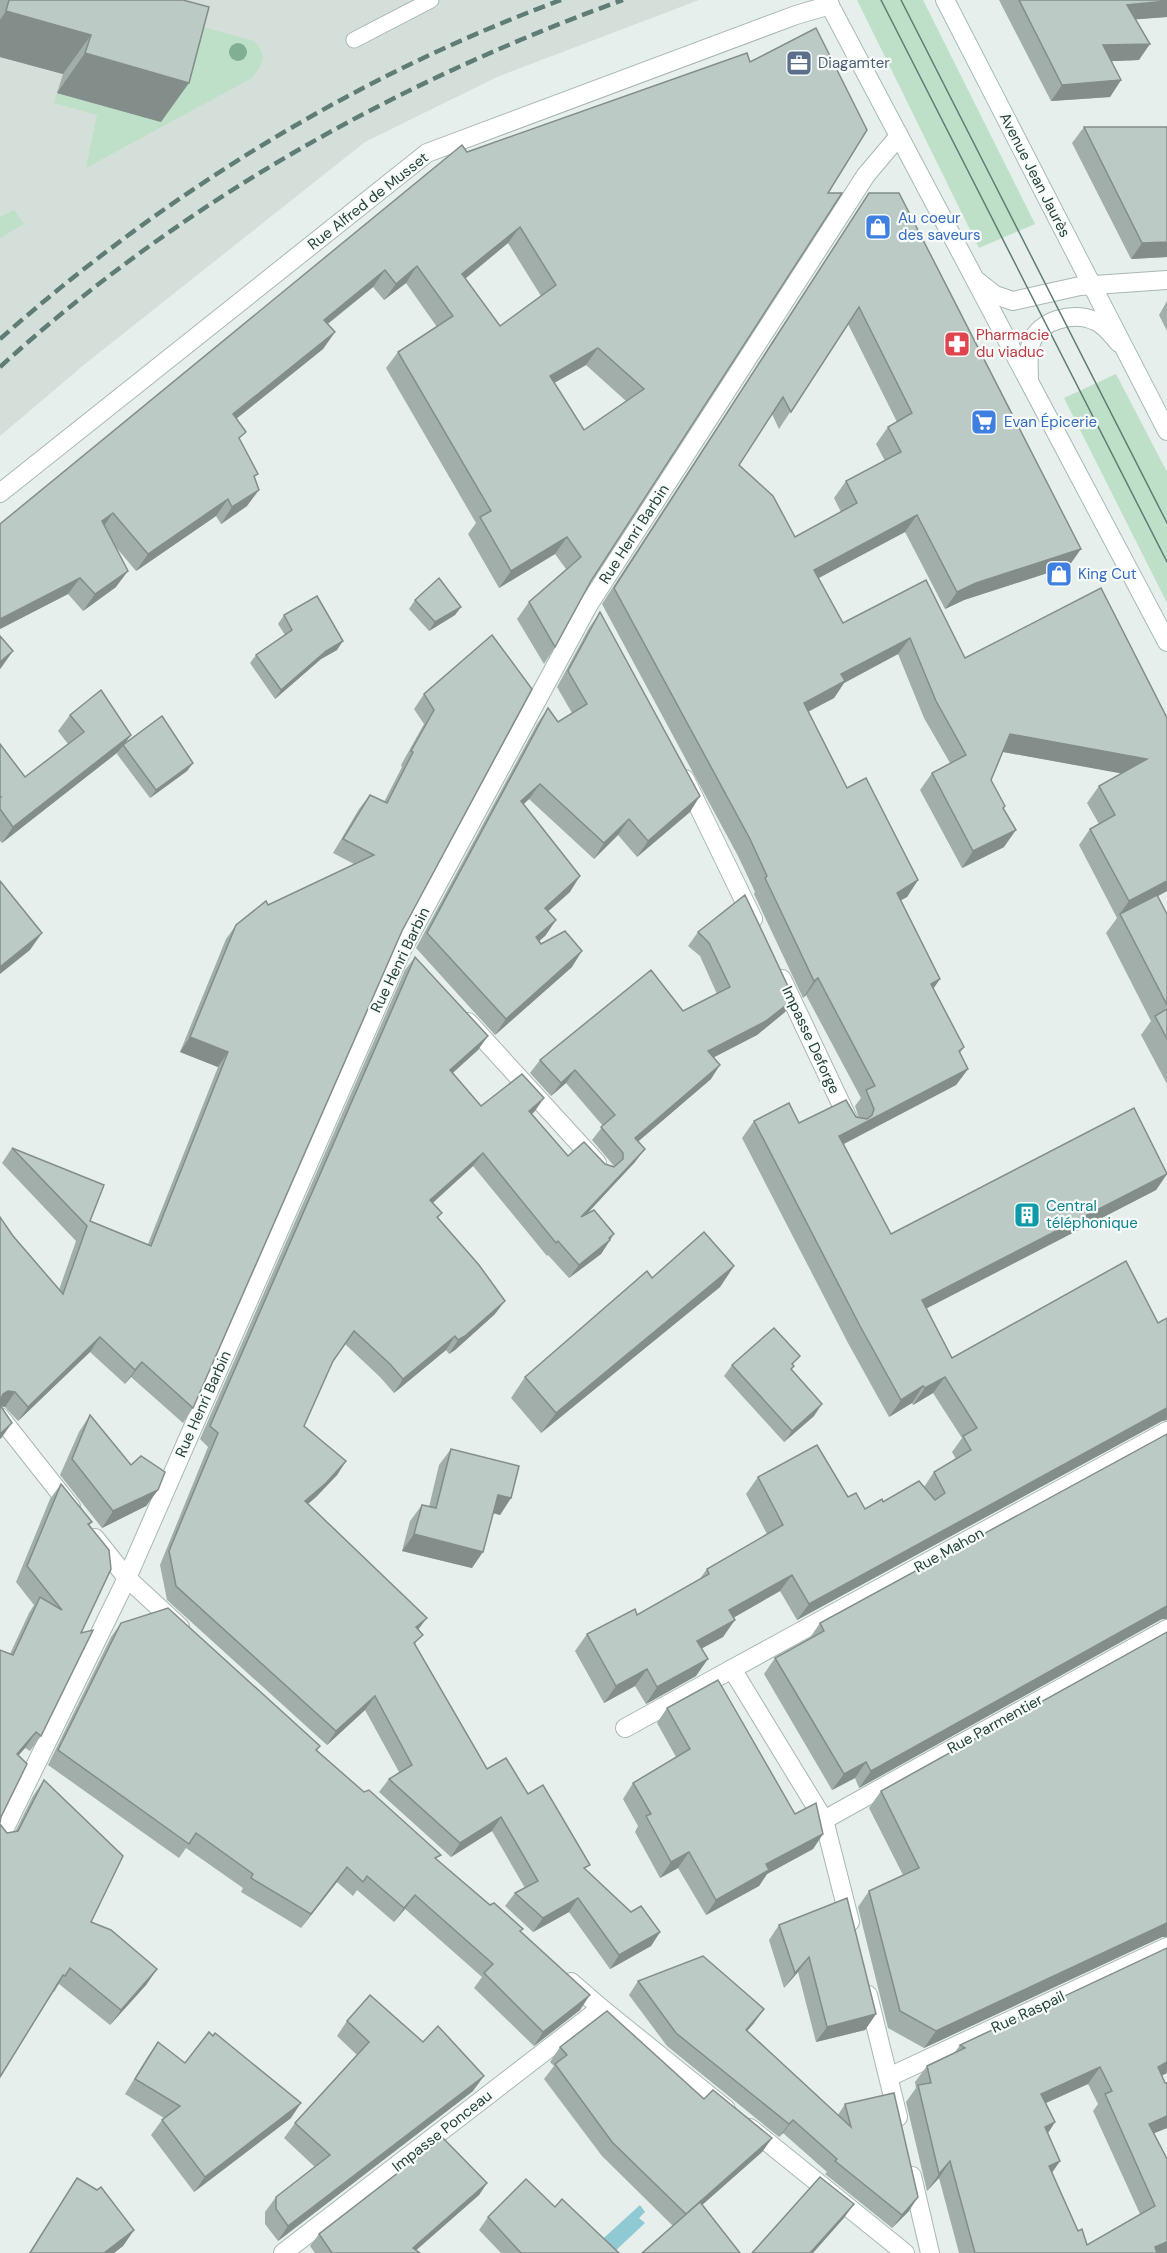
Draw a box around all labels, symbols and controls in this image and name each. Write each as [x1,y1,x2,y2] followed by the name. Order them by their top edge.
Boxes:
[784,48,814,78] office icon: Diagamter
[818,53,890,73] place label: Diagamter
[995,109,1075,241] street label: Avenue Jean Jaurès
[304,148,433,254] street label: Rue Alfred de Musset
[898,208,981,245] place label: Au coeur des saveurs
[863,212,893,242] shop icon: Au coeur des saveurs
[976,325,1049,362] place label: Pharmacie du viaduc
[942,329,972,359] pharmacy icon: Pharmacie du viaduc
[969,407,999,437] supermarket icon: Evan Épicerie
[1004,412,1097,432] place label: Evan Épicerie
[594,480,674,588] street label: Rue Henri Barbin
[1044,559,1074,589] shop icon: King Cut
[1078,564,1137,584] place label: King Cut
[366,904,434,1016] street label: Rue Henri Barbin
[777,983,845,1097] street label: Impasse Deforge
[1046,1196,1138,1233] place label: Central téléphonique
[1012,1200,1042,1230] building icon: Central téléphonique
[171,1347,235,1461] street label: Rue Henri Barbin
[911,1523,987,1577] street label: Rue Mahon
[944,1689,1047,1758] street label: Rue Parmentier
[988,1986,1068,2038] street label: Rue Raspail
[388,2086,496,2176] street label: Impasse Ponceau

